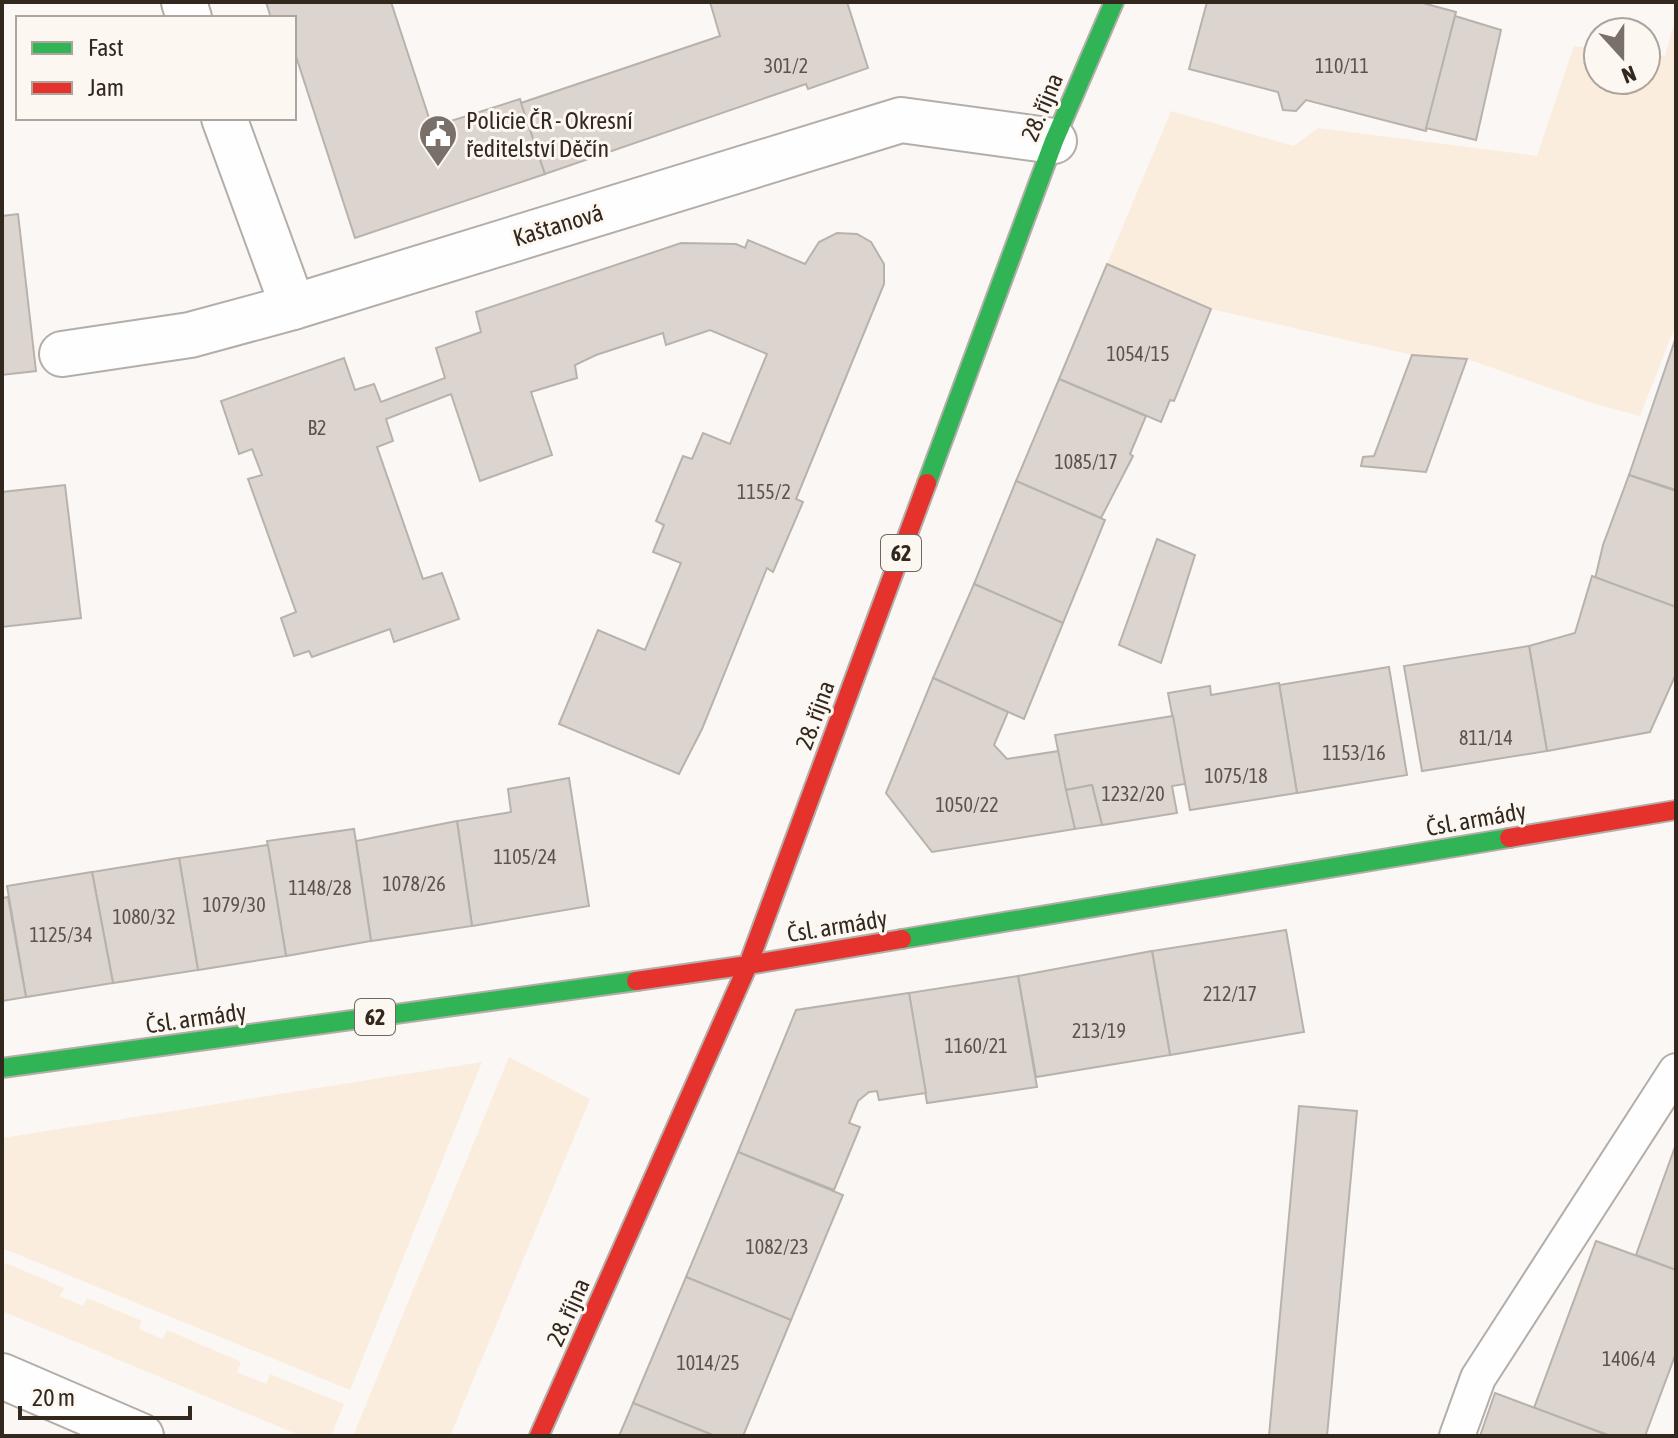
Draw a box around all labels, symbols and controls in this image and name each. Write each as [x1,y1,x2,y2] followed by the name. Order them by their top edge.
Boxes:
[16,16,296,120] legend
[1582,16,1662,96] north arrow
[88,34,124,61] text: Fast
[764,54,808,77] house number: 301/2
[1315,54,1369,77] house number: 110/11
[1618,60,1640,89] text: N
[1016,69,1068,145] street label: 28. října
[88,74,124,101] text: Jam
[466,107,633,162] place label: Policie ČR - Okresní ředitelství Děčín
[417,113,459,168] public building icon: Policie ČR - Okresní ředitelství Děčín
[510,199,606,251] street label: Kaštanová
[1106,342,1170,365] house number: 1054/15
[308,416,326,439] house number: B2
[1054,450,1118,473] house number: 1085/17
[737,480,791,503] house number: 1155/2
[881,535,921,571] road number: 62
[790,677,840,753] street label: 28. října
[1459,726,1513,749] house number: 811/14
[1322,741,1386,764] house number: 1153/16
[1204,764,1268,787] house number: 1075/18
[1101,782,1165,805] house number: 1232/20
[935,793,999,816] house number: 1050/22
[1424,797,1528,841] street label: Čsl. armády
[493,845,557,868] house number: 1105/24
[382,872,446,895] house number: 1078/26
[288,876,352,899] house number: 1148/28
[202,893,266,916] house number: 1079/30
[112,905,176,928] house number: 1080/32
[785,905,889,947] street label: Čsl. armády
[29,923,93,946] house number: 1125/34
[1203,982,1257,1005] house number: 212/17
[144,998,248,1038] street label: Čsl. armády
[355,999,395,1035] road number: 62
[1072,1019,1126,1042] house number: 213/19
[944,1034,1008,1057] house number: 1160/21
[745,1235,809,1258] house number: 1082/23
[541,1274,595,1350] street label: 28. října
[1602,1347,1656,1370] house number: 1406/4
[676,1351,740,1374] house number: 1014/25
[20,1370,190,1420] scale bar
[32,1384,75,1411] text: 20 m

